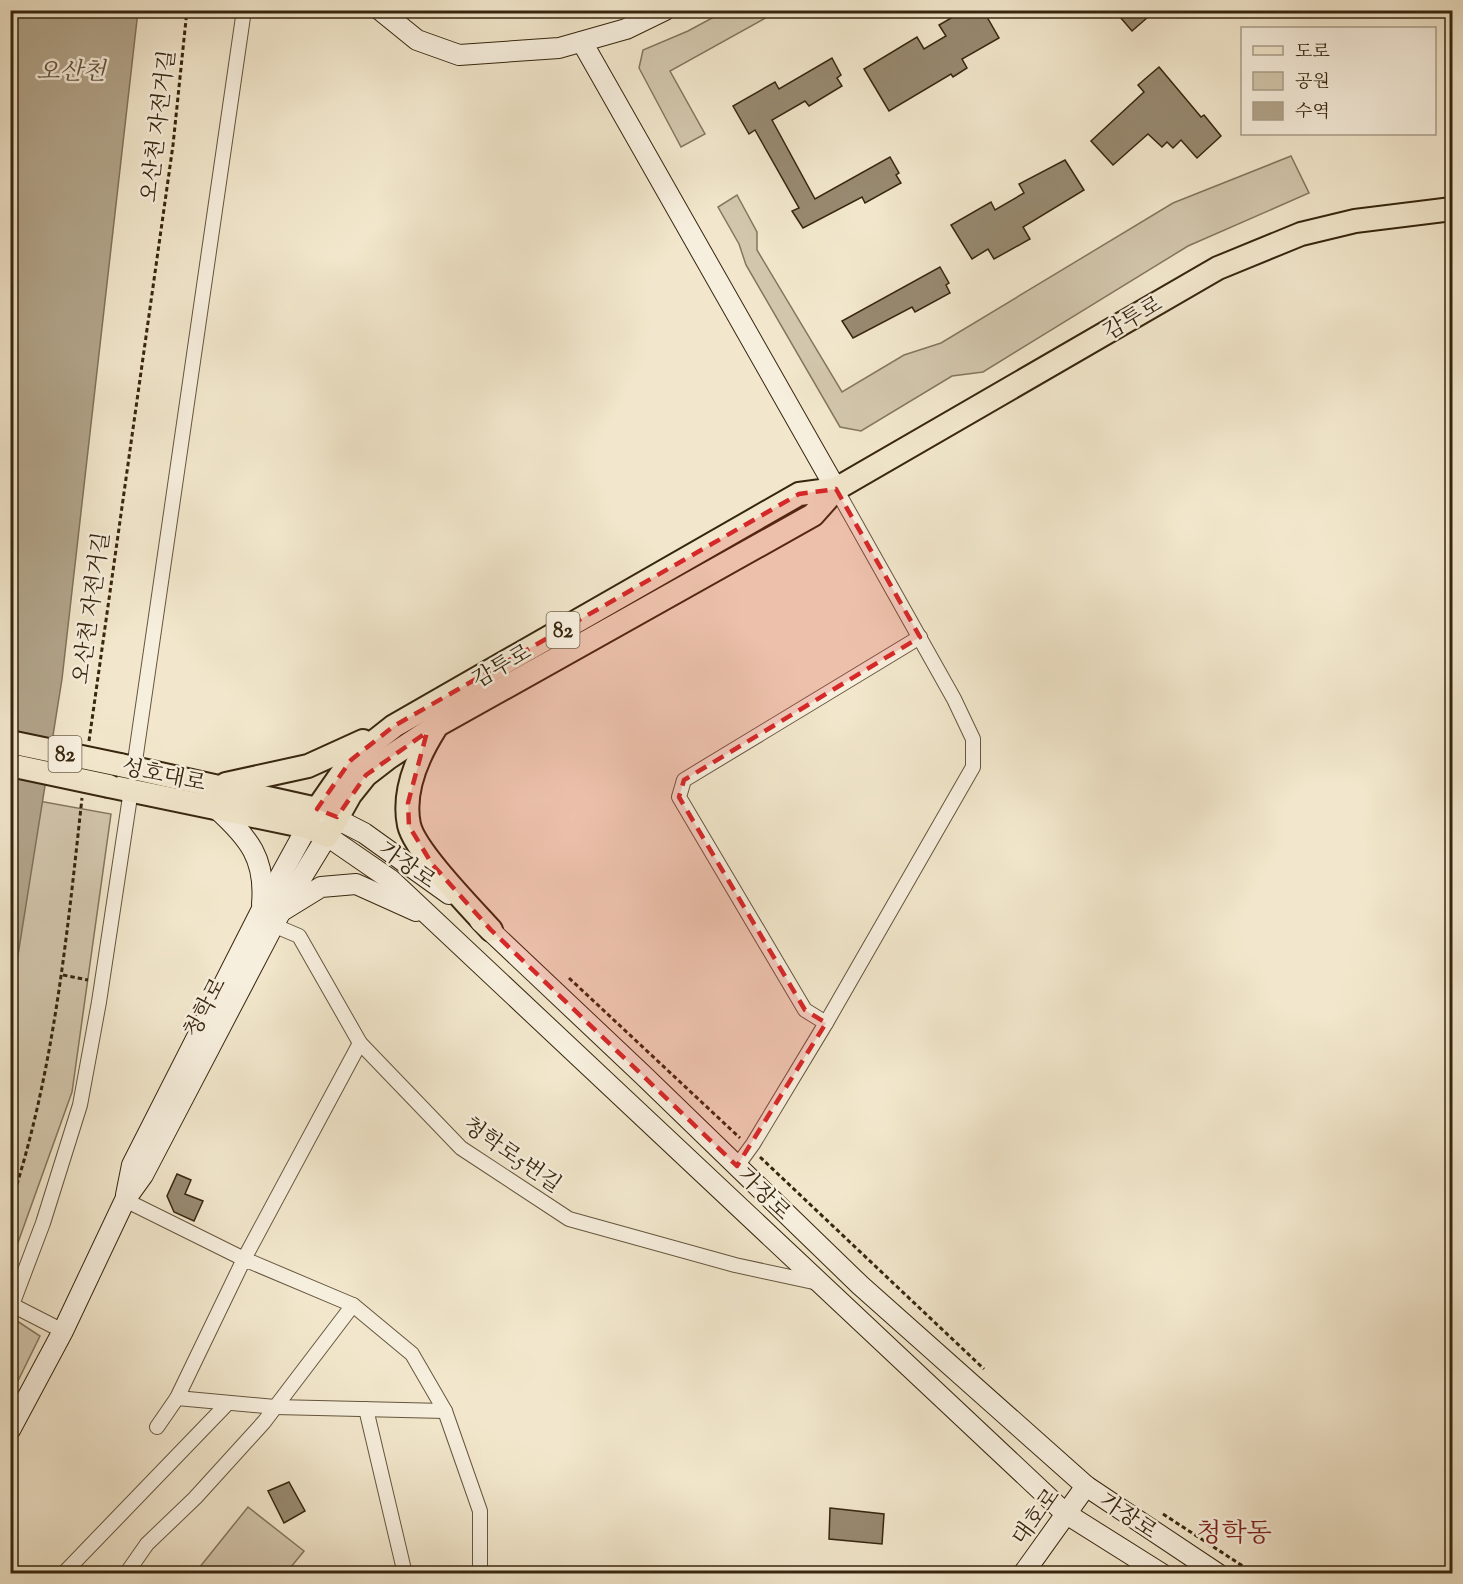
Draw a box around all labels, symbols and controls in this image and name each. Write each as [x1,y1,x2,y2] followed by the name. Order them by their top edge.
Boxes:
[1241,27,1436,135] legend
[1295,40,1330,66] text: 도로
[135,48,185,204] street label: 오산천 자전거길
[36,56,108,90] water label: 오산천
[1295,70,1330,96] text: 공원
[1295,100,1330,126] text: 수역
[1098,290,1169,349] street label: 감투로
[66,530,119,687] street label: 오산천 자전거길
[546,612,580,648] road number: 82
[467,638,538,697] street label: 감투로
[48,736,82,772] road number: 82
[118,752,208,801] street label: 성호대로
[371,835,442,898] street label: 가장로
[178,973,236,1044] street label: 청학로
[455,1111,567,1202] street label: 청학로5번길
[729,1162,797,1229] street label: 가장로
[1006,1483,1069,1553] street label: 대호로
[1092,1486,1163,1549] street label: 가장로
[1196,1516,1272,1553] district label: 청학동

